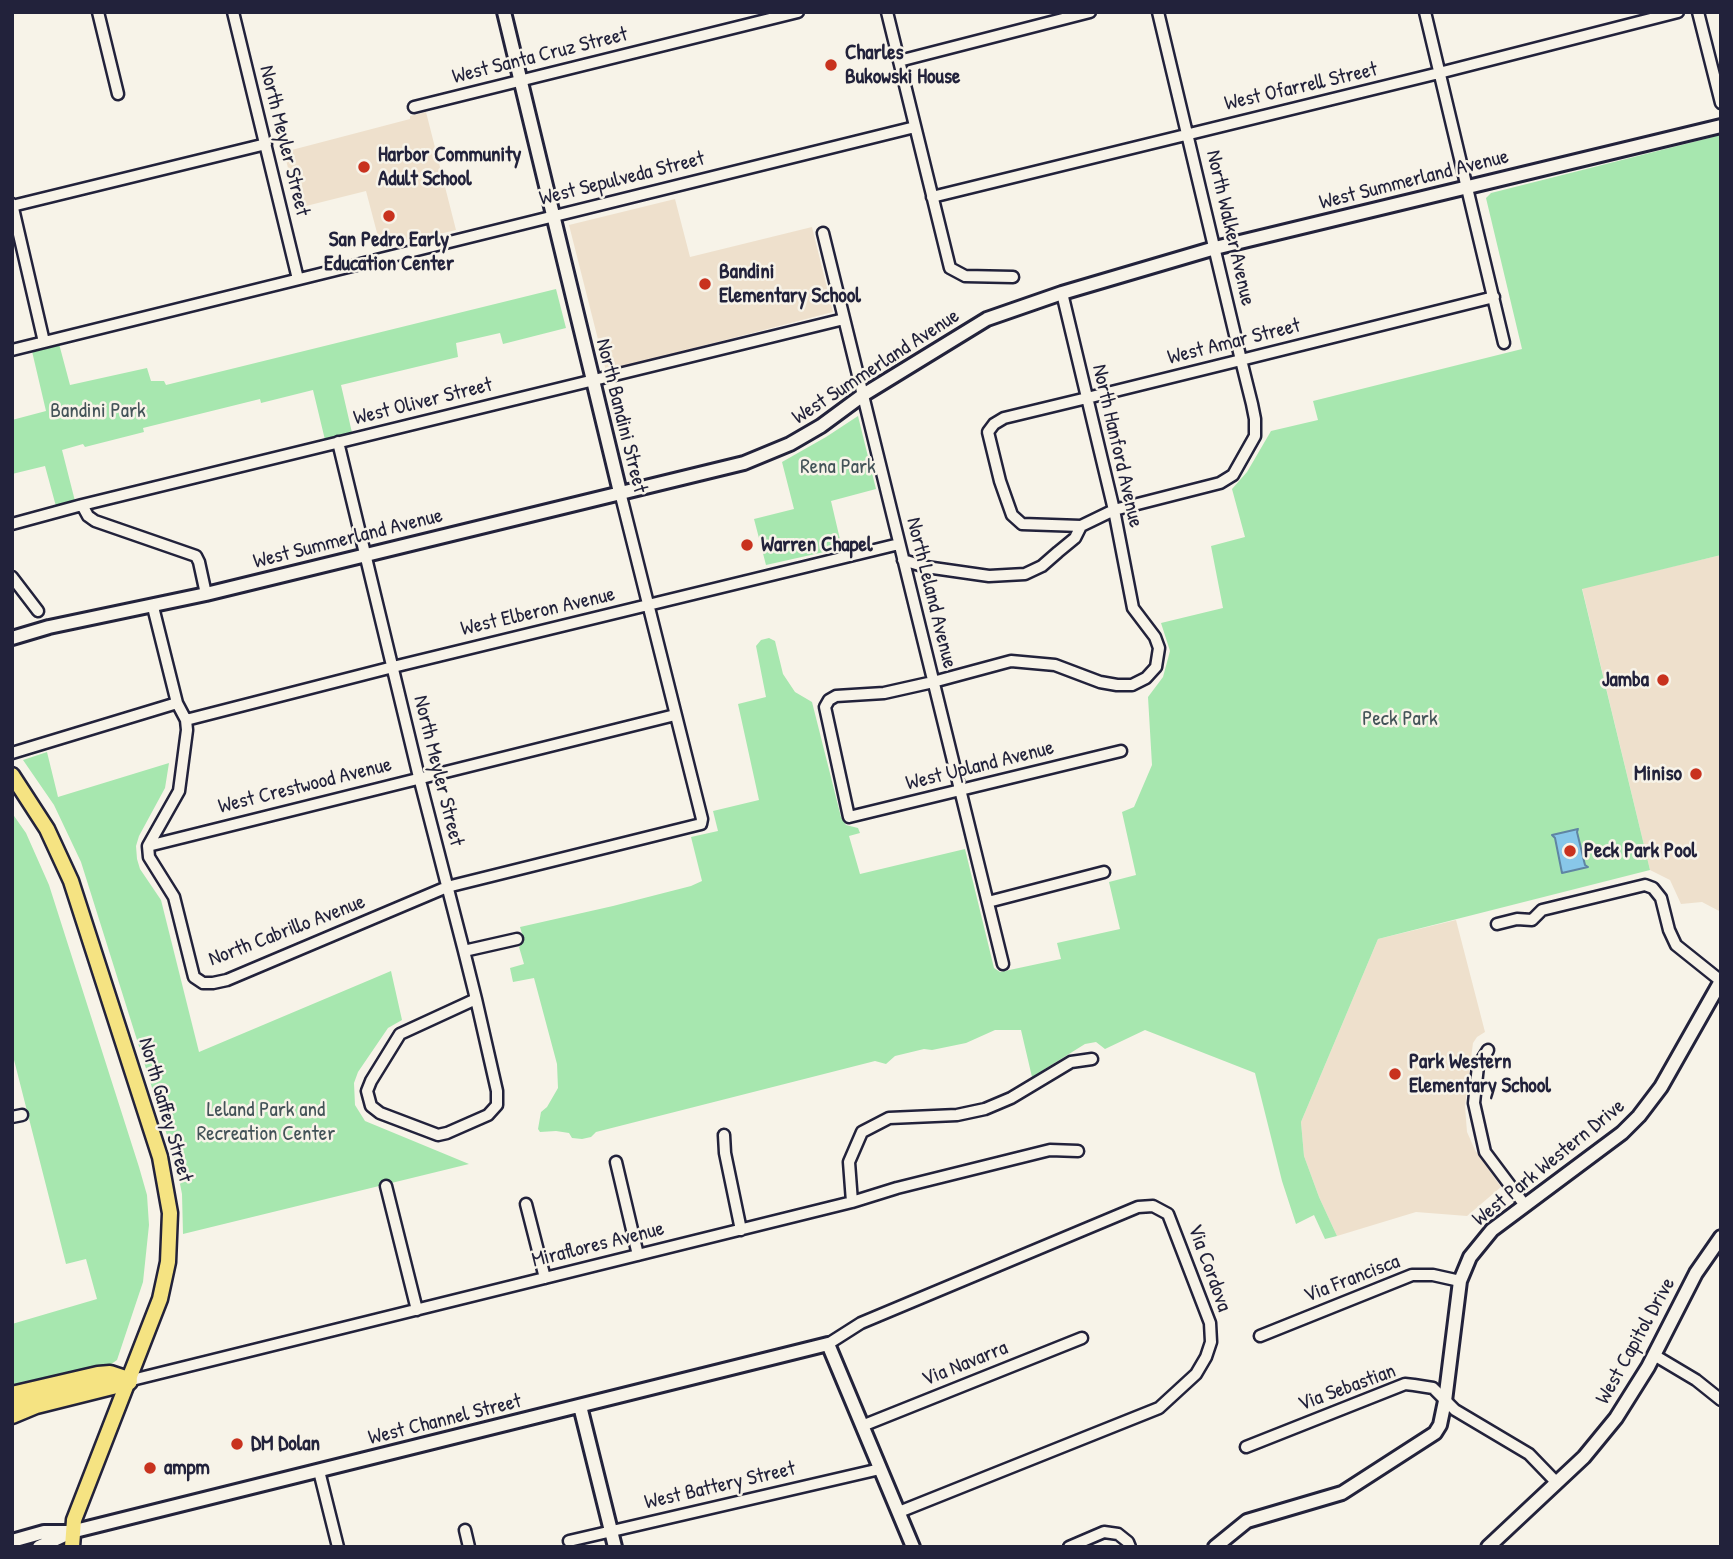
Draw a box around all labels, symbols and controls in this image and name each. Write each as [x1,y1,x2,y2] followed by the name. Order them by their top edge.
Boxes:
[450,22,630,90] street label: West Santa Cruz Street
[845,40,960,90] place label: Charles Bukowski House
[823,57,839,73] marker: Charles Bukowski House
[1222,57,1380,117] street label: West Ofarrell Street
[253,63,315,219] street label: North Meyler Street
[378,142,521,192] place label: Harbor Community Adult School
[1317,144,1511,216] street label: West Summerland Avenue
[537,146,707,212] street label: West Sepulveda Street
[1200,148,1260,308] street label: North Walker Avenue
[356,159,372,175] marker: Harbor Community Adult School
[381,208,397,224] marker: San Pedro Early Education Center
[324,227,454,277] place label: San Pedro Early Education Center
[719,259,861,309] place label: Bandini Elementary School
[697,276,713,292] marker: Bandini Elementary School
[788,304,964,430] street label: West Summerland Avenue
[1165,313,1303,371] street label: West Amar Street
[590,336,652,496] street label: North Bandini Street
[1086,362,1148,530] street label: North Hanford Avenue
[351,373,495,431] street label: West Oliver Street
[50,398,146,424] park label: Bandini Park
[800,454,876,480] park label: Rena Park
[251,503,445,575] street label: West Summerland Avenue
[900,515,962,671] street label: North Leland Avenue
[761,532,873,558] place label: Warren Chapel
[739,537,755,553] marker: Warren Chapel
[458,582,618,642] street label: West Elberon Avenue
[1602,667,1649,693] place label: Jamba
[1655,672,1671,688] marker: Jamba
[407,693,469,849] street label: North Meyler Street
[1362,706,1438,732] park label: Peck Park
[903,735,1057,797] street label: West Upland Avenue
[216,752,394,820] street label: West Crestwood Avenue
[1634,761,1682,787] place label: Miniso
[1688,766,1704,782] marker: Miniso
[1584,838,1697,864] place label: Peck Park Pool
[1562,843,1578,859] marker: Peck Park Pool
[205,890,369,972] street label: North Cabrillo Avenue
[132,1035,198,1185] street label: North Gaffey Street
[1409,1049,1551,1099] place label: Park Western Elementary School
[1387,1066,1403,1082] marker: Park Western Elementary School
[1468,1094,1630,1232] street label: West Park Western Drive
[197,1097,335,1147] park label: Leland Park and Recreation Center
[529,1216,667,1274] street label: Miraflores Avenue
[1182,1221,1236,1315] street label: Via Cordova
[1301,1249,1403,1309] street label: Via Francisca
[1591,1273,1681,1409] street label: West Capitol Drive
[919,1335,1011,1393] street label: Via Navarra
[1295,1359,1399,1417] street label: Via Sebastian
[366,1389,524,1451] street label: West Channel Street
[251,1431,320,1457] place label: DM Dolan
[229,1436,245,1452] marker: DM Dolan
[164,1455,210,1481] place label: ampm
[642,1456,798,1516] street label: West Battery Street
[142,1460,158,1476] marker: ampm

